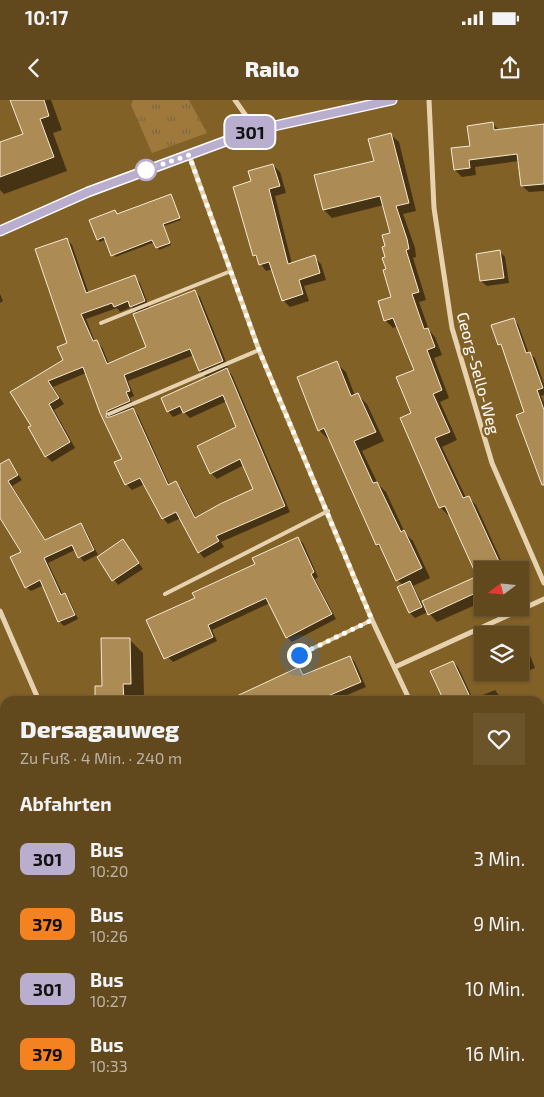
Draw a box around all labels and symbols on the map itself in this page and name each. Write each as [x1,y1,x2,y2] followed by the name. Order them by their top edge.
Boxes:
[221,116,279,148] line badge: 301
[135,159,157,181] unlabelled marker
[454,310,504,436] street label: Georg-Sello-Weg
[474,561,529,616] north arrow
[287,643,312,668] your location

